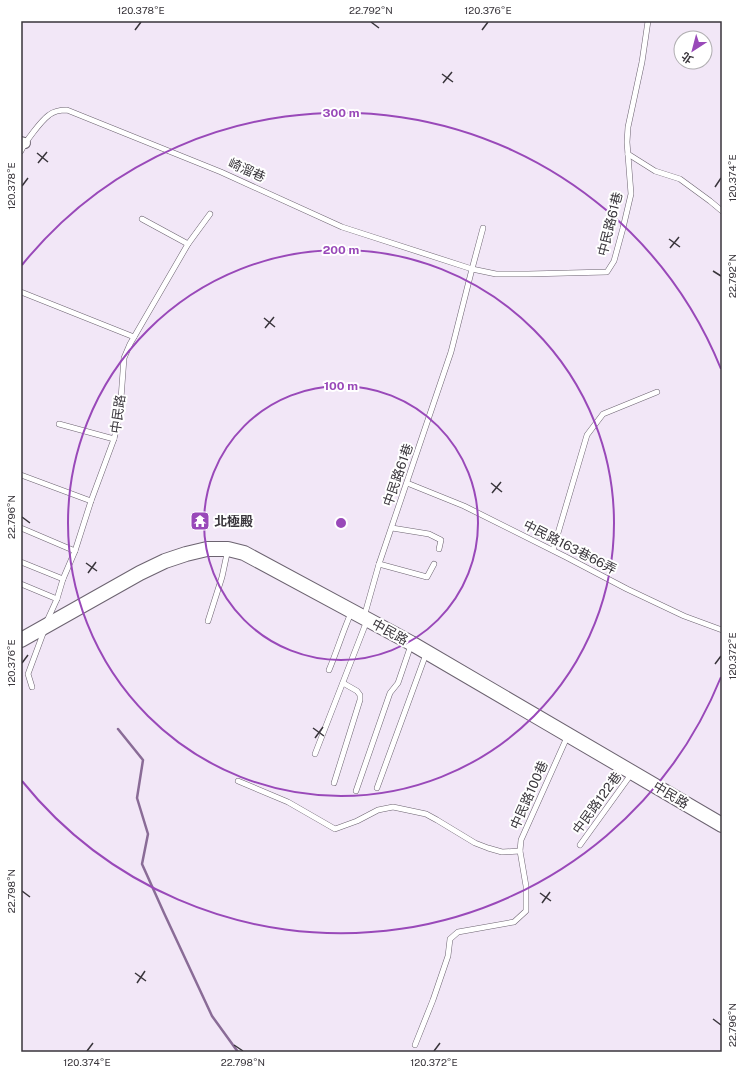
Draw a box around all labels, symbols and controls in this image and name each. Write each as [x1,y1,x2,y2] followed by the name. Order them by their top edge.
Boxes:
[117,4,165,16] text: 120.378°E
[349,4,393,16] text: 22.792°N
[464,4,512,16] text: 120.376°E
[673,30,713,70] north arrow
[679,50,695,66] text: 北
[323,106,360,120] text: 300 m
[726,154,738,202] text: 120.374°E
[226,155,268,185] street label: 崎溜巷
[5,162,17,210] text: 120.378°E
[595,190,625,258] street label: 中民路61巷
[323,243,359,257] text: 200 m
[726,254,738,298] text: 22.792°N
[324,379,358,393] text: 100 m
[108,394,128,434] street label: 中民路
[380,442,416,508] street label: 中民路61巷
[5,495,17,539] text: 22.796°N
[189,510,211,532] temple icon: 北極殿
[214,514,253,529] place label: 北極殿
[334,516,348,530] centre of rings
[521,517,619,577] street label: 中民路163巷66弄
[369,616,411,648] street label: 中民路
[726,632,738,680] text: 120.372°E
[5,639,17,687] text: 120.376°E
[507,759,551,831] street label: 中民路100巷
[570,769,624,837] street label: 中民路122巷
[650,779,692,811] street label: 中民路
[5,869,17,913] text: 22.798°N
[726,1003,738,1047] text: 22.796°N
[63,1056,111,1068] text: 120.374°E
[221,1056,265,1068] text: 22.798°N
[410,1056,458,1068] text: 120.372°E

